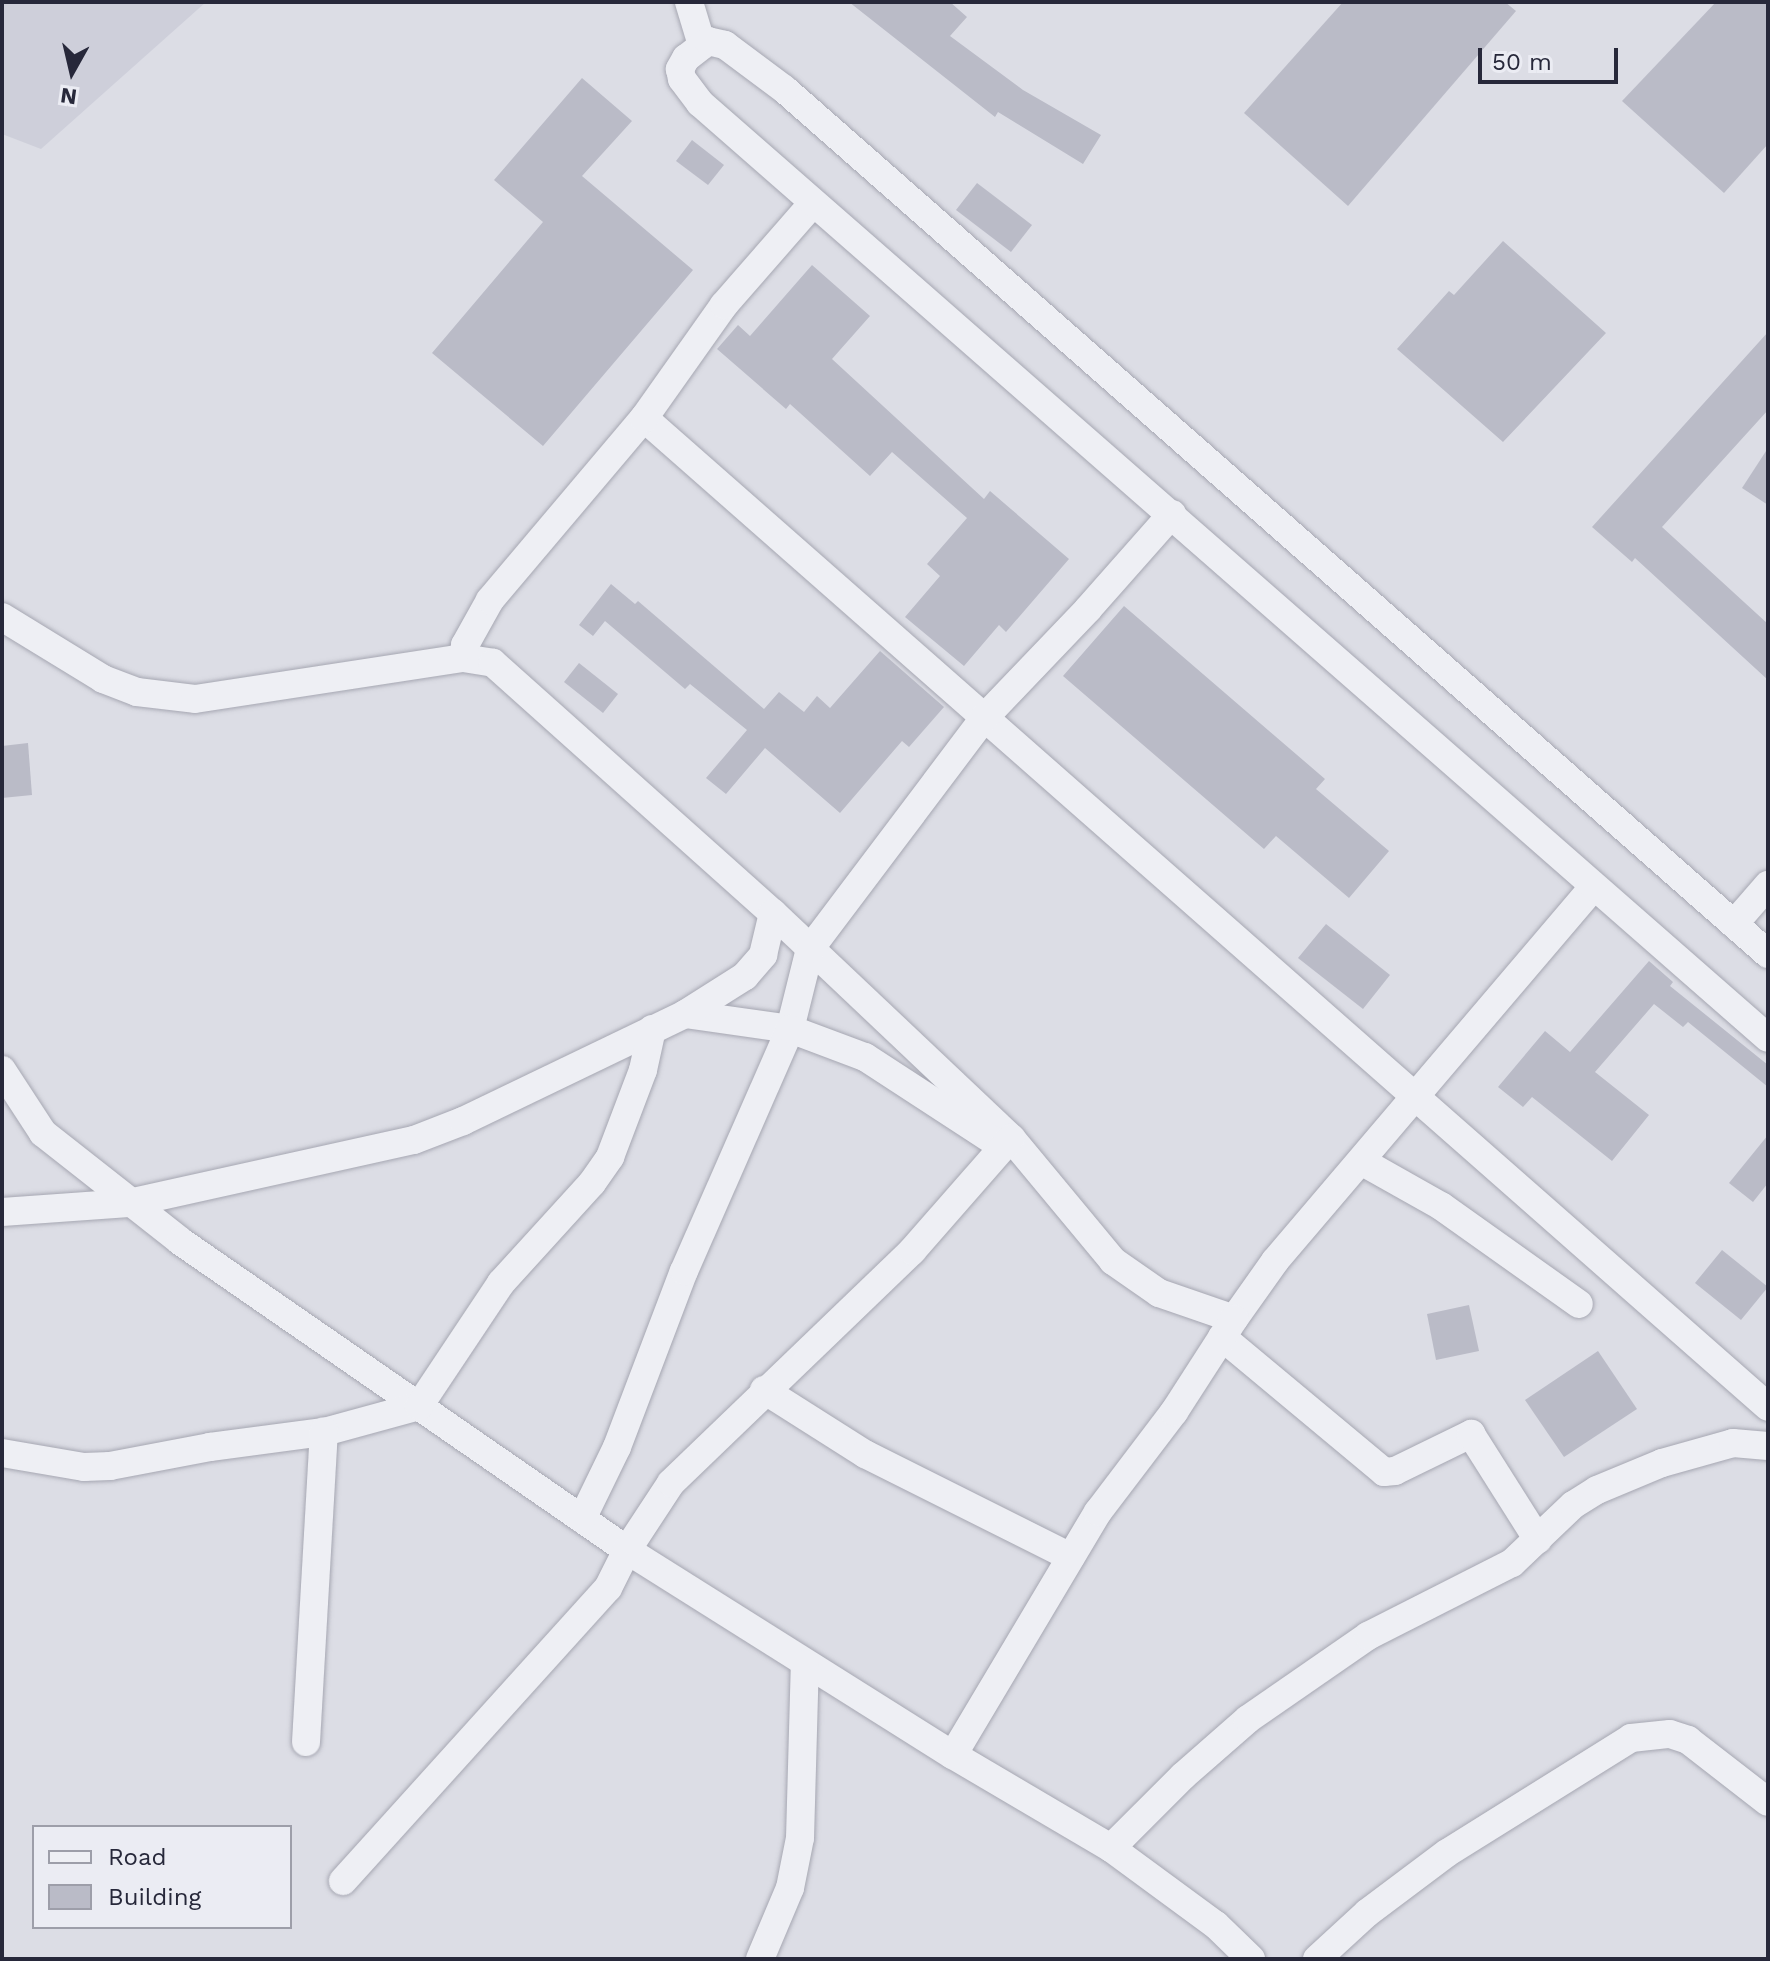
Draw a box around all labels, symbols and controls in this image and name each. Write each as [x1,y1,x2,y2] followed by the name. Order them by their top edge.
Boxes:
[32,32,112,112] north arrow
[1482,32,1622,82] scale bar
[1492,48,1552,76] text: 50 m
[59,83,78,110] text: N
[32,1825,292,1929] legend
[108,1843,167,1871] text: Road
[108,1883,201,1911] text: Building

